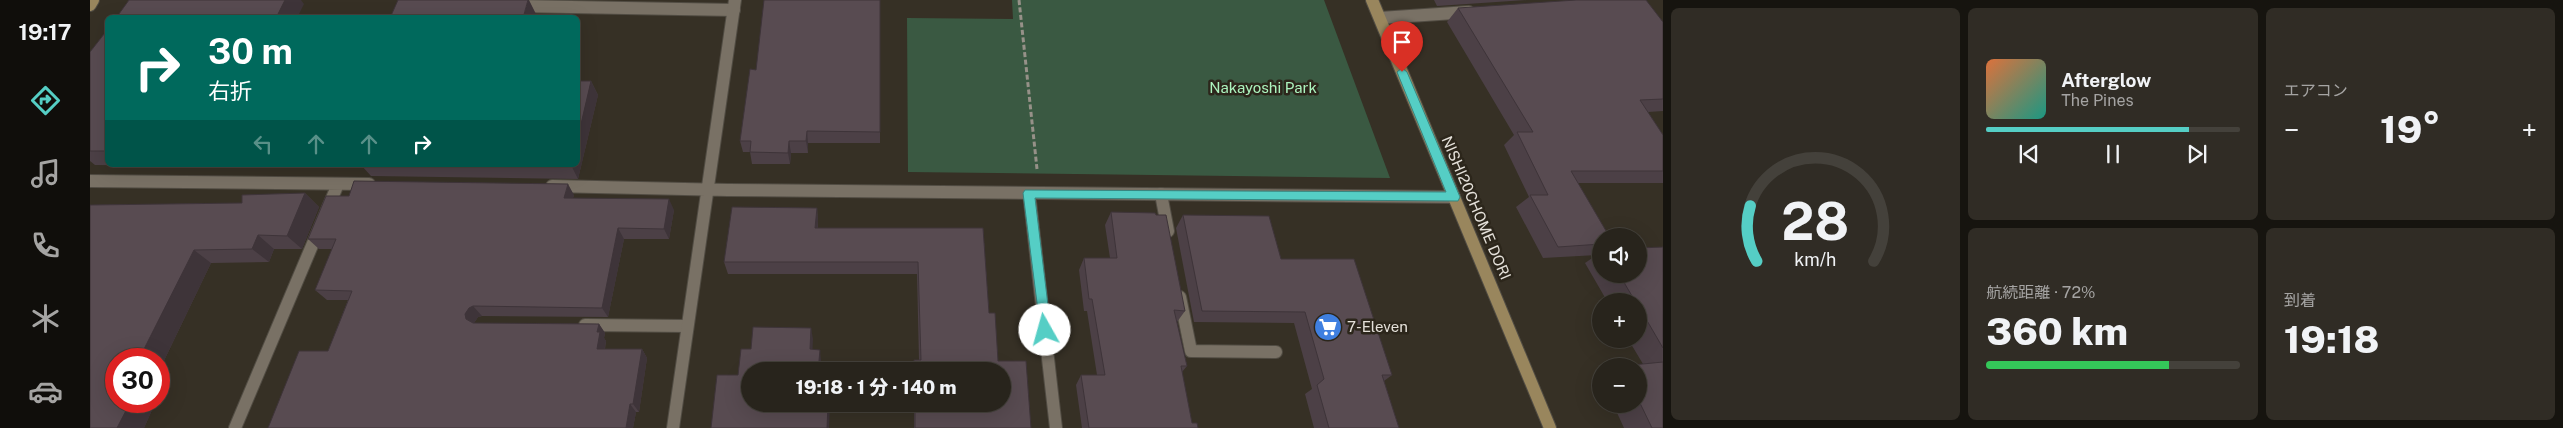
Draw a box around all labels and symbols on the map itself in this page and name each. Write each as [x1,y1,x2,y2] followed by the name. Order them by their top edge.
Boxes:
[1381,21,1423,72] pin
[1209,79,1317,96] park label: Nakayoshi Park
[1438,133,1514,282] street label: NISHI20CHOME DORI
[1018,303,1070,355] position arrow
[1313,312,1343,342] supermarket icon: 7-Eleven
[1347,318,1408,335] place label: 7-Eleven
[105,348,170,413] speed limit sign: 30

